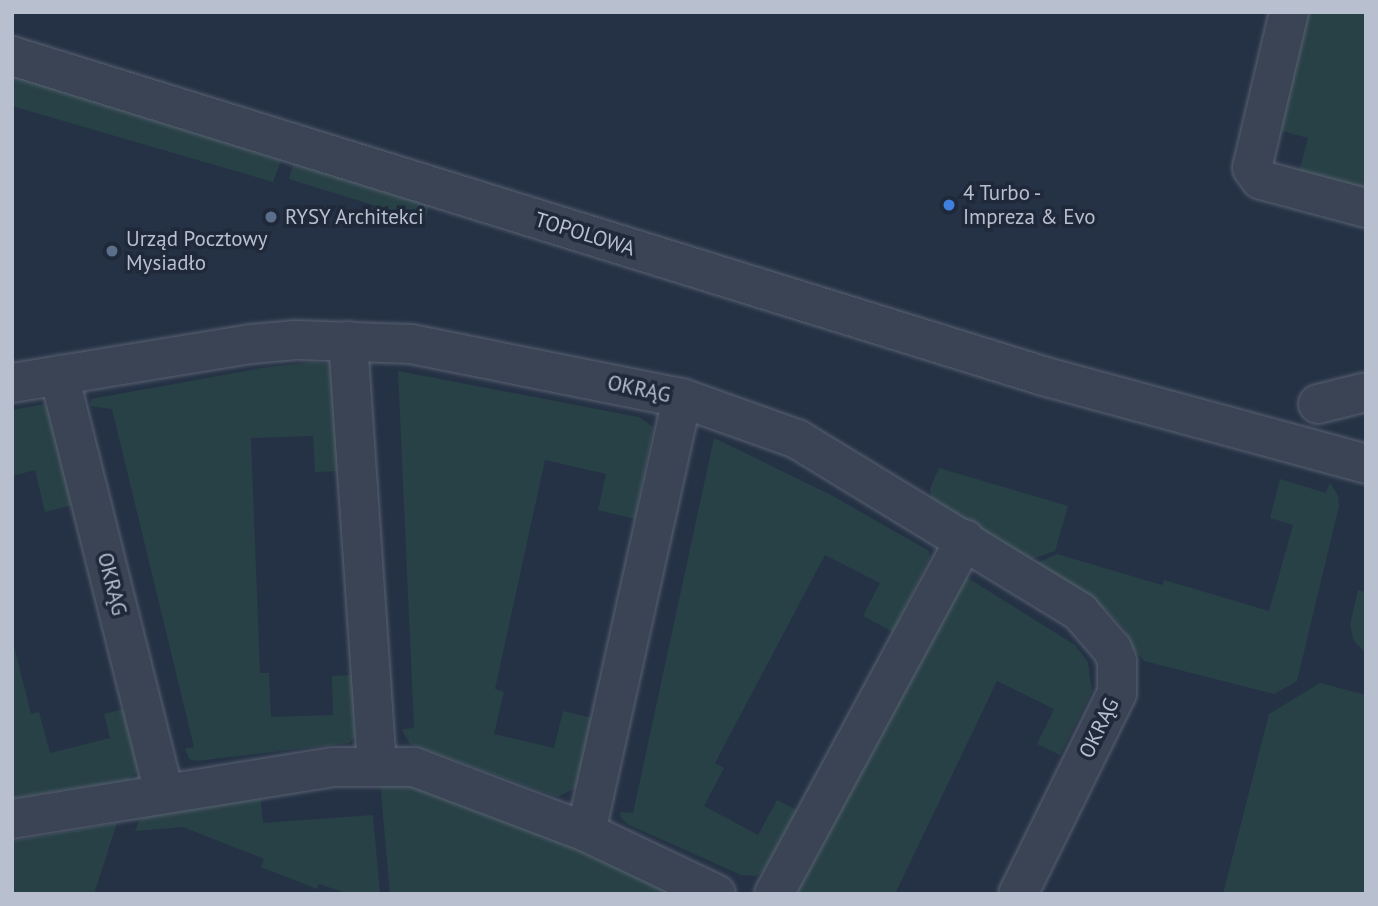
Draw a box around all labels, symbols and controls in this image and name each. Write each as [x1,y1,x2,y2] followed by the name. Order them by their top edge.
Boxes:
[963,180,1096,230] place label: 4 Turbo - Impreza & Evo
[941,197,957,213] marker: 4 Turbo - Impreza & Evo
[285,204,425,230] place label: RYSY Architekci
[532,207,638,261] street label: TOPOLOWA
[263,209,279,225] marker: RYSY Architekci
[126,226,268,276] place label: Urząd Pocztowy Mysiadło
[104,243,120,259] marker: Urząd Pocztowy Mysiadło
[605,370,673,408] street label: OKRĄG
[92,550,132,618] street label: OKRĄG
[1074,694,1124,762] street label: OKRĄG

